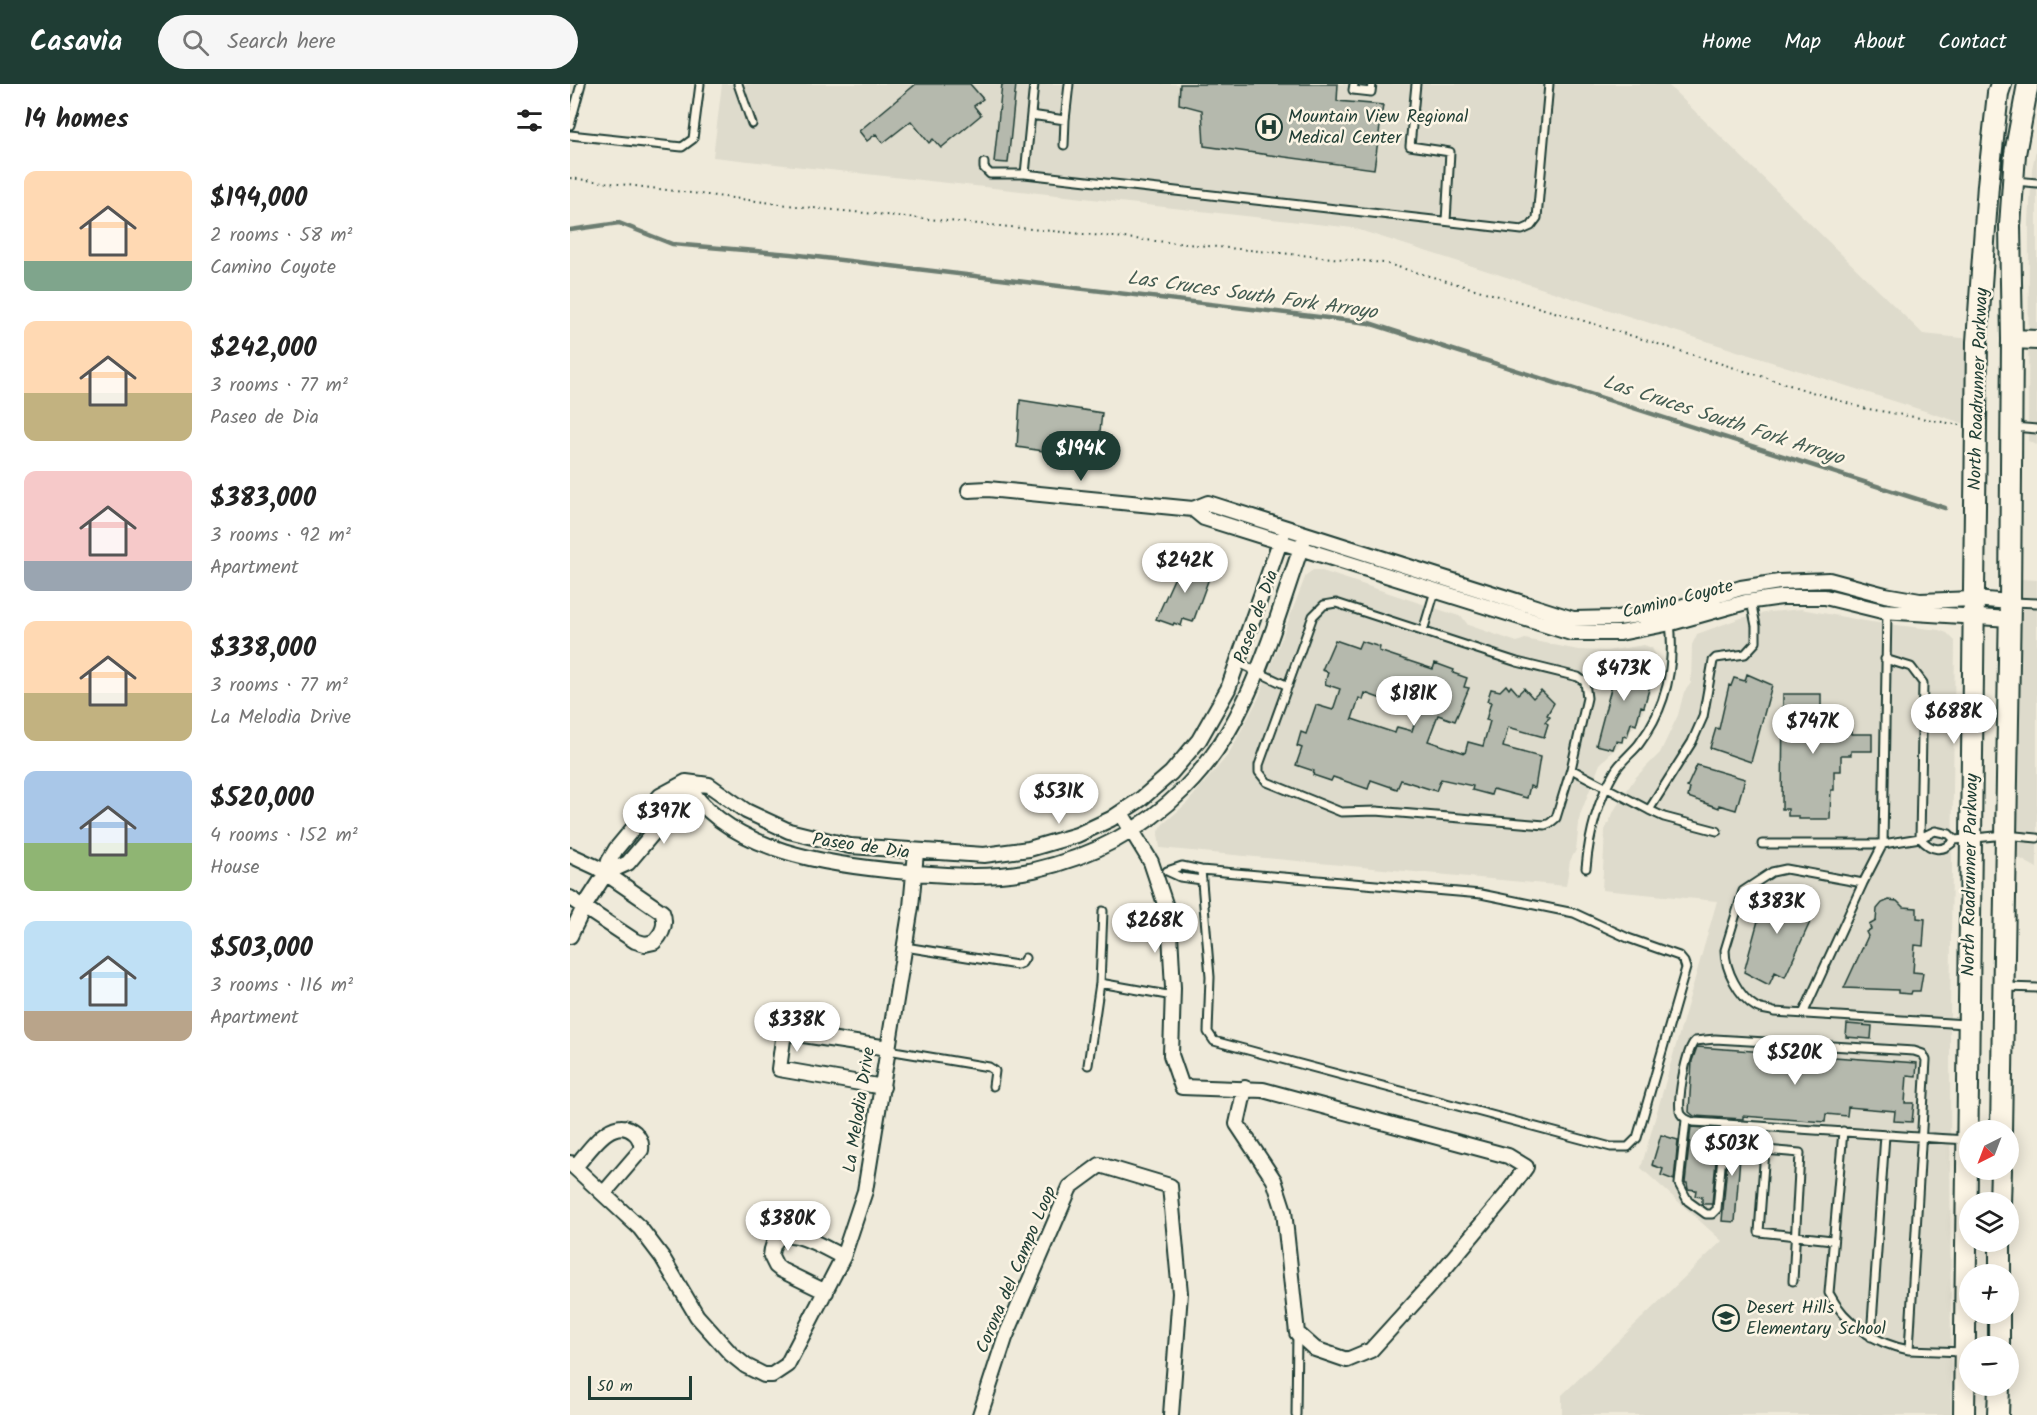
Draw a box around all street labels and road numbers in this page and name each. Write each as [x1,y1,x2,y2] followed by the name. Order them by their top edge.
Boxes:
[1961,287,1997,491] street label: North Roadrunner Parkway
[1227,566,1287,668] street label: Paseo de Dia
[1619,572,1737,628] street label: Camino Coyote
[1955,773,1987,977] street label: North Roadrunner Parkway
[810,826,912,868] street label: Paseo de Dia
[836,1045,884,1175] street label: La Melodia Drive
[969,1181,1066,1358] street label: Corona del Campo Loop

